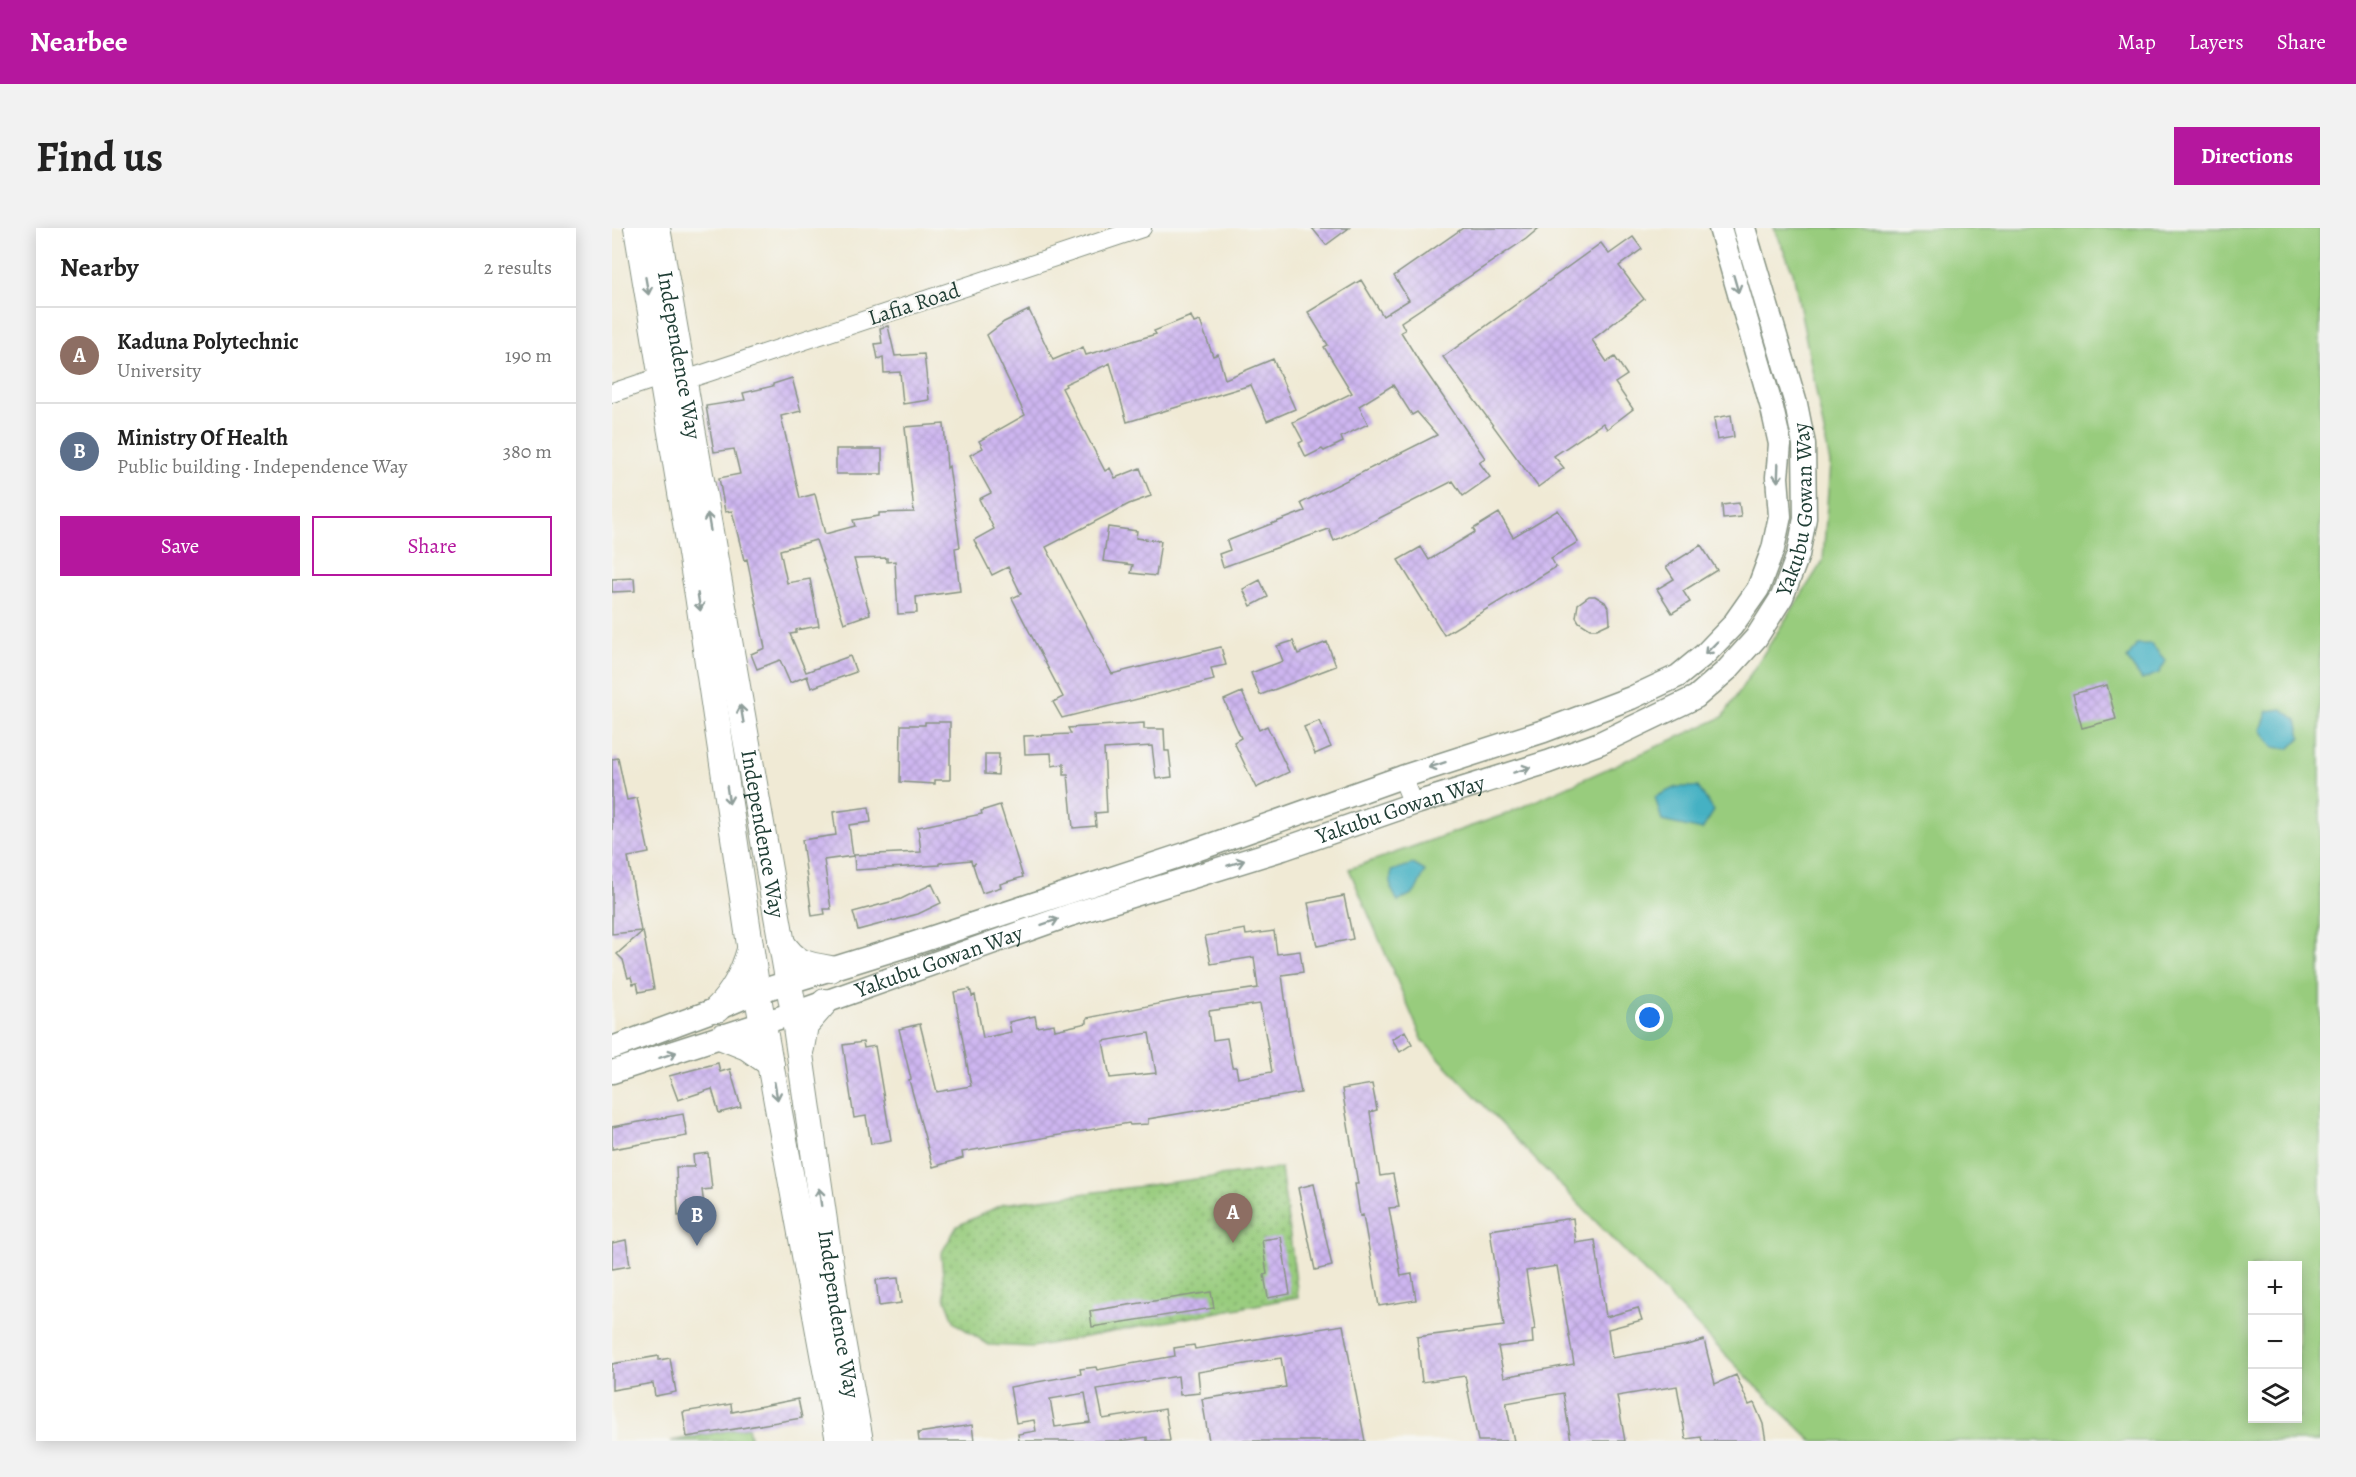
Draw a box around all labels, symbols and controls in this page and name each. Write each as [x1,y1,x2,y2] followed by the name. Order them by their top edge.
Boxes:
[30,23,128,61] text: Nearbee
[2117,28,2156,56] text: Map
[2189,28,2244,56] text: Layers
[2277,28,2326,56] text: Share
[2174,127,2320,185] button: Directions
[36,128,163,185] text: Find us
[60,250,139,285] text: Nearby
[484,254,552,281] text: 2 results
[650,269,709,442] street label: Independence Way
[1731,274,1743,293] one-way arrow
[642,275,653,295] one-way arrow
[864,275,964,333] street label: Lafia Road
[117,327,299,357] text: Kaduna Polytechnic
[73,342,86,369] text: A
[505,342,552,369] text: 190 m
[117,357,201,384] text: University
[1768,420,1821,601] street label: Yakubu Gowan Way
[117,423,288,453] text: Ministry Of Health
[73,438,86,465] text: B
[503,438,552,465] text: 380 m
[117,453,408,480] text: Public building · Independence Way
[1772,463,1783,483] one-way arrow
[703,513,714,532] one-way arrow
[60,516,300,576] button: Save
[312,516,552,576] button: Share
[694,592,705,612] one-way arrow
[1703,640,1718,655] one-way arrow
[736,705,747,724] one-way arrow
[733,747,792,921] street label: Independence Way
[1428,760,1447,771] one-way arrow
[1512,764,1531,775] one-way arrow
[1311,768,1489,852] street label: Yakubu Gowan Way
[722,785,733,805] one-way arrow
[1226,857,1245,868] one-way arrow
[1041,916,1059,927] one-way arrow
[850,918,1027,1006] street label: Yakubu Gowan Way
[1635,1003,1664,1032] your location
[658,1048,677,1059] one-way arrow
[771,1081,782,1101] one-way arrow
[815,1187,826,1207] one-way arrow
[1214,1194,1252,1243] pin: A
[678,1196,716,1246] pin: B
[810,1228,867,1401] street label: Independence Way
[2248,1261,2302,1423] map controls
[2248,1261,2302,1315] button: +
[2248,1315,2302,1369] button: −
[2248,1369,2302,1423] button: layers

